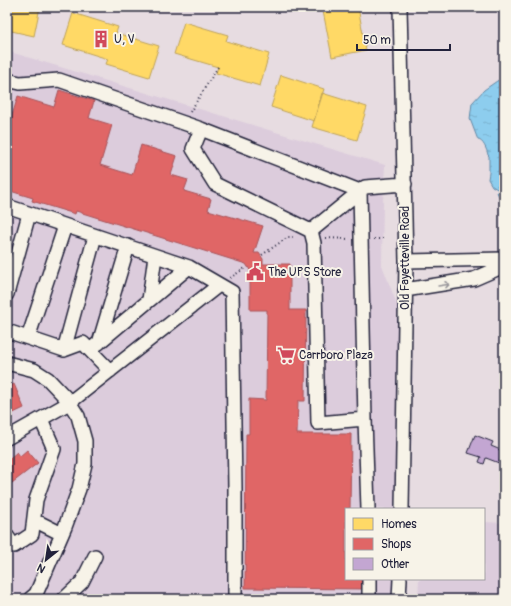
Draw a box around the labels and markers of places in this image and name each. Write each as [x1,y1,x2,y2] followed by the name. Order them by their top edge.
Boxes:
[91,29,111,49] building icon: U, V
[114,32,135,47] place label: U, V
[245,262,265,282] public building icon: The UPS Store
[268,265,341,280] place label: The UPS Store
[276,345,296,365] supermarket icon: Carrboro Plaza
[299,348,373,363] place label: Carrboro Plaza

